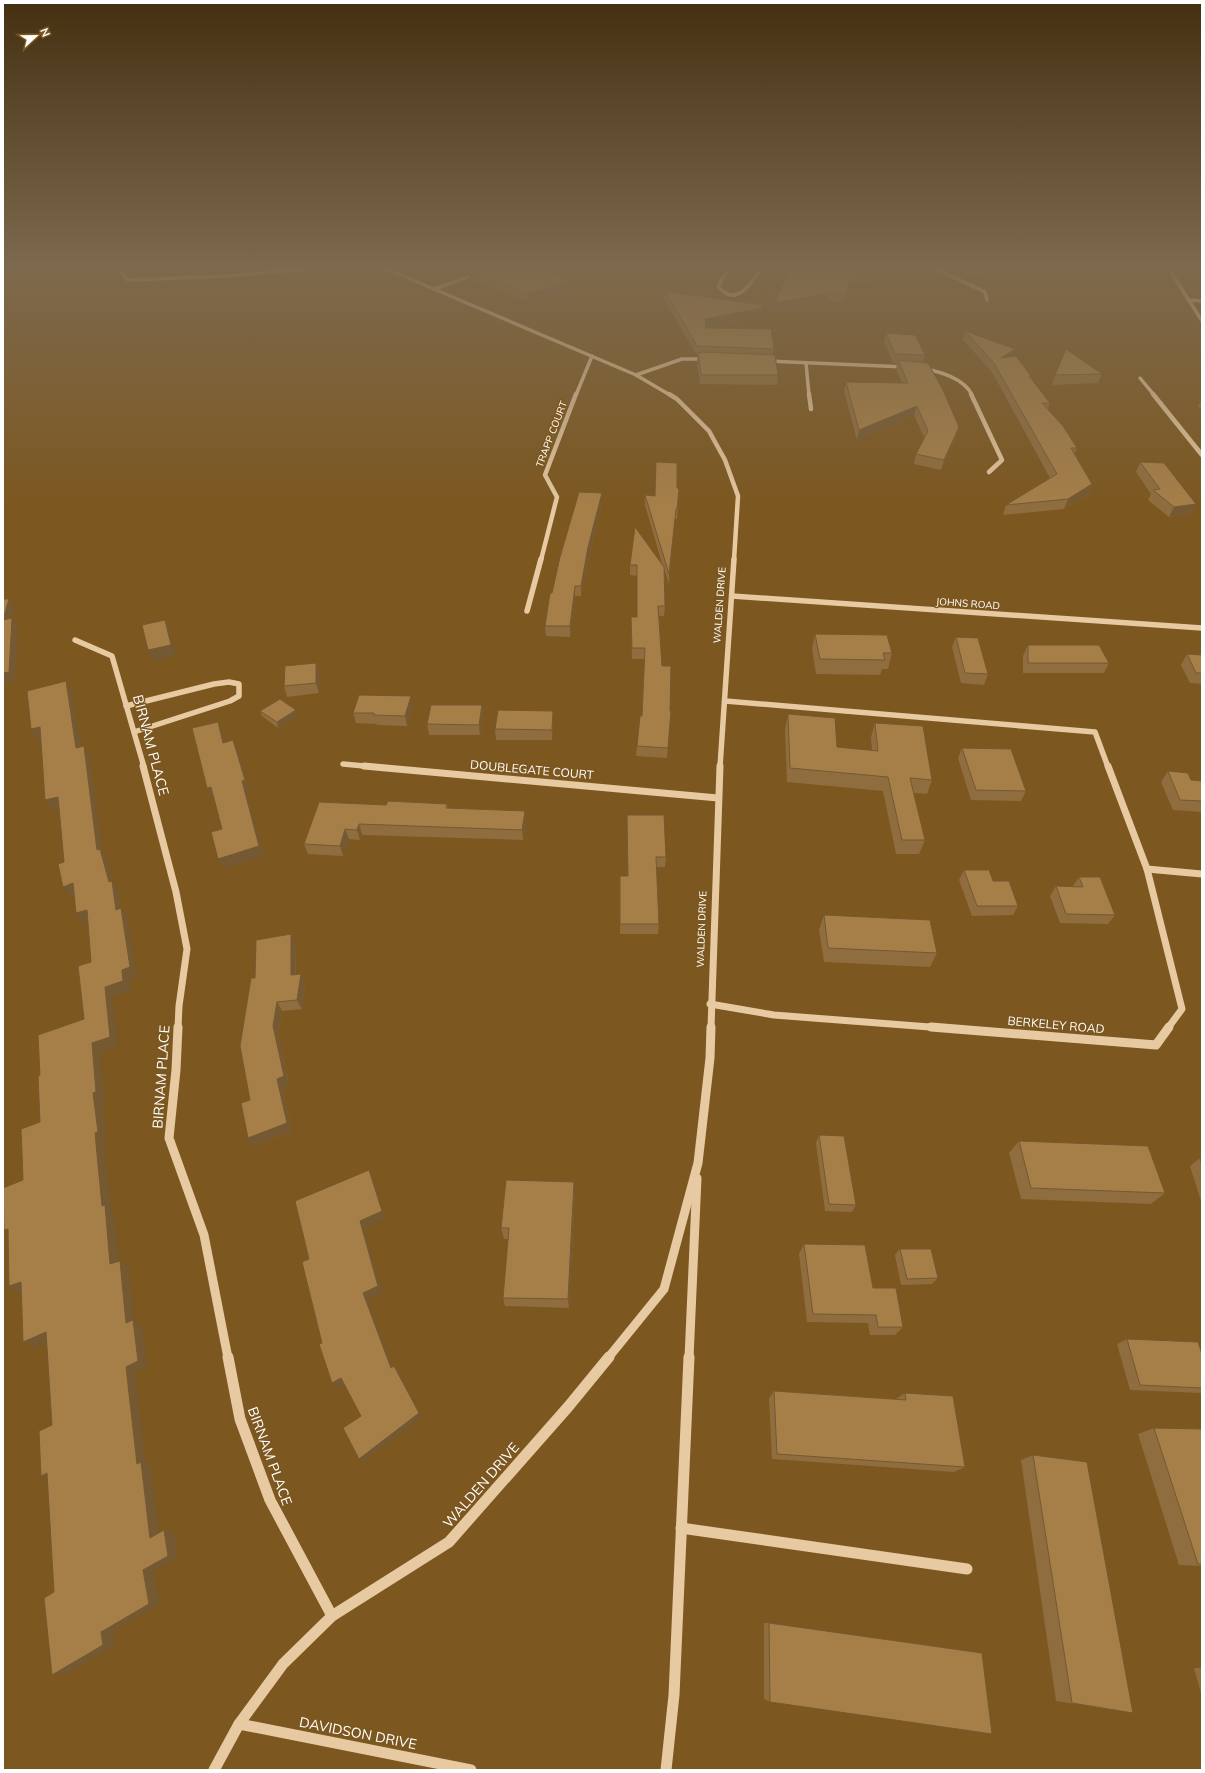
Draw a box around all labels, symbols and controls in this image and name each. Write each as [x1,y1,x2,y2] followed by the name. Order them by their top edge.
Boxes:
[16,16,56,56] north arrow
[37,26,53,39] text: N
[533,399,570,469] street label: TRAPP COURT
[710,566,729,644] street label: WALDEN DRIVE
[935,595,1000,612] street label: JOHNS ROAD
[129,693,173,797] street label: BIRNAM PLACE
[470,757,595,782] street label: DOUBLEGATE COURT
[694,890,709,968] street label: WALDEN DRIVE
[1007,1013,1105,1036] street label: BERKELEY ROAD
[148,1025,174,1129] street label: BIRNAM PLACE
[244,1404,296,1508] street label: BIRNAM PLACE
[439,1439,523,1531] street label: WALDEN DRIVE
[298,1713,418,1753] street label: DAVIDSON DRIVE

